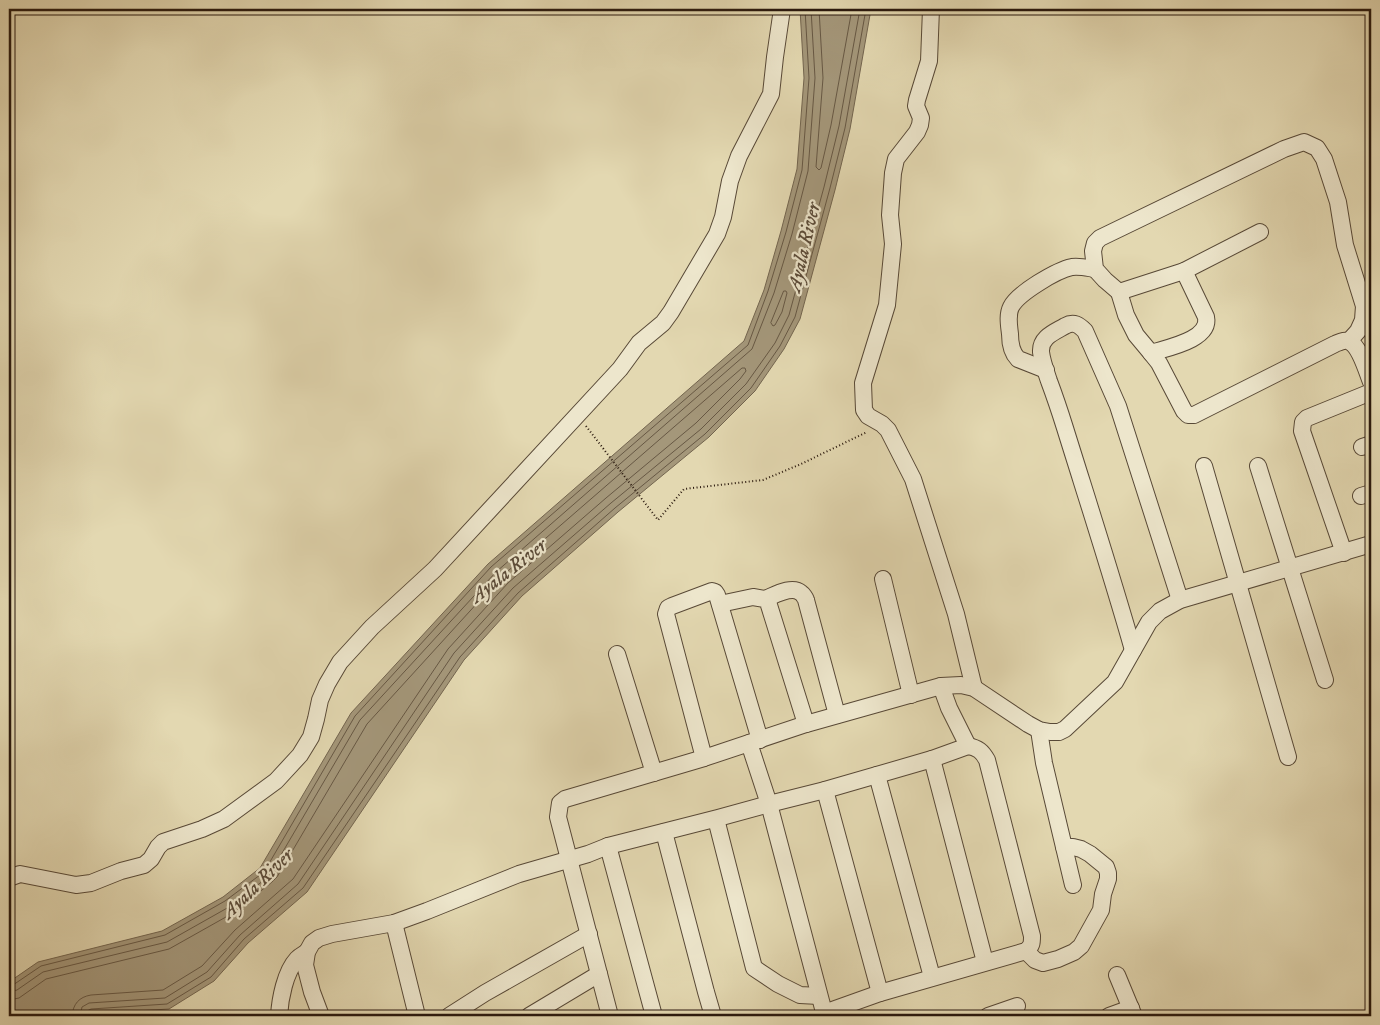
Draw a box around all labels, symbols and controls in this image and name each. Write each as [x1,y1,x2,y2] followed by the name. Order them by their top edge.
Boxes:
[782,199,827,296] water label: Ayala River
[464,532,554,610] water label: Ayala River
[215,842,301,926] water label: Ayala River

